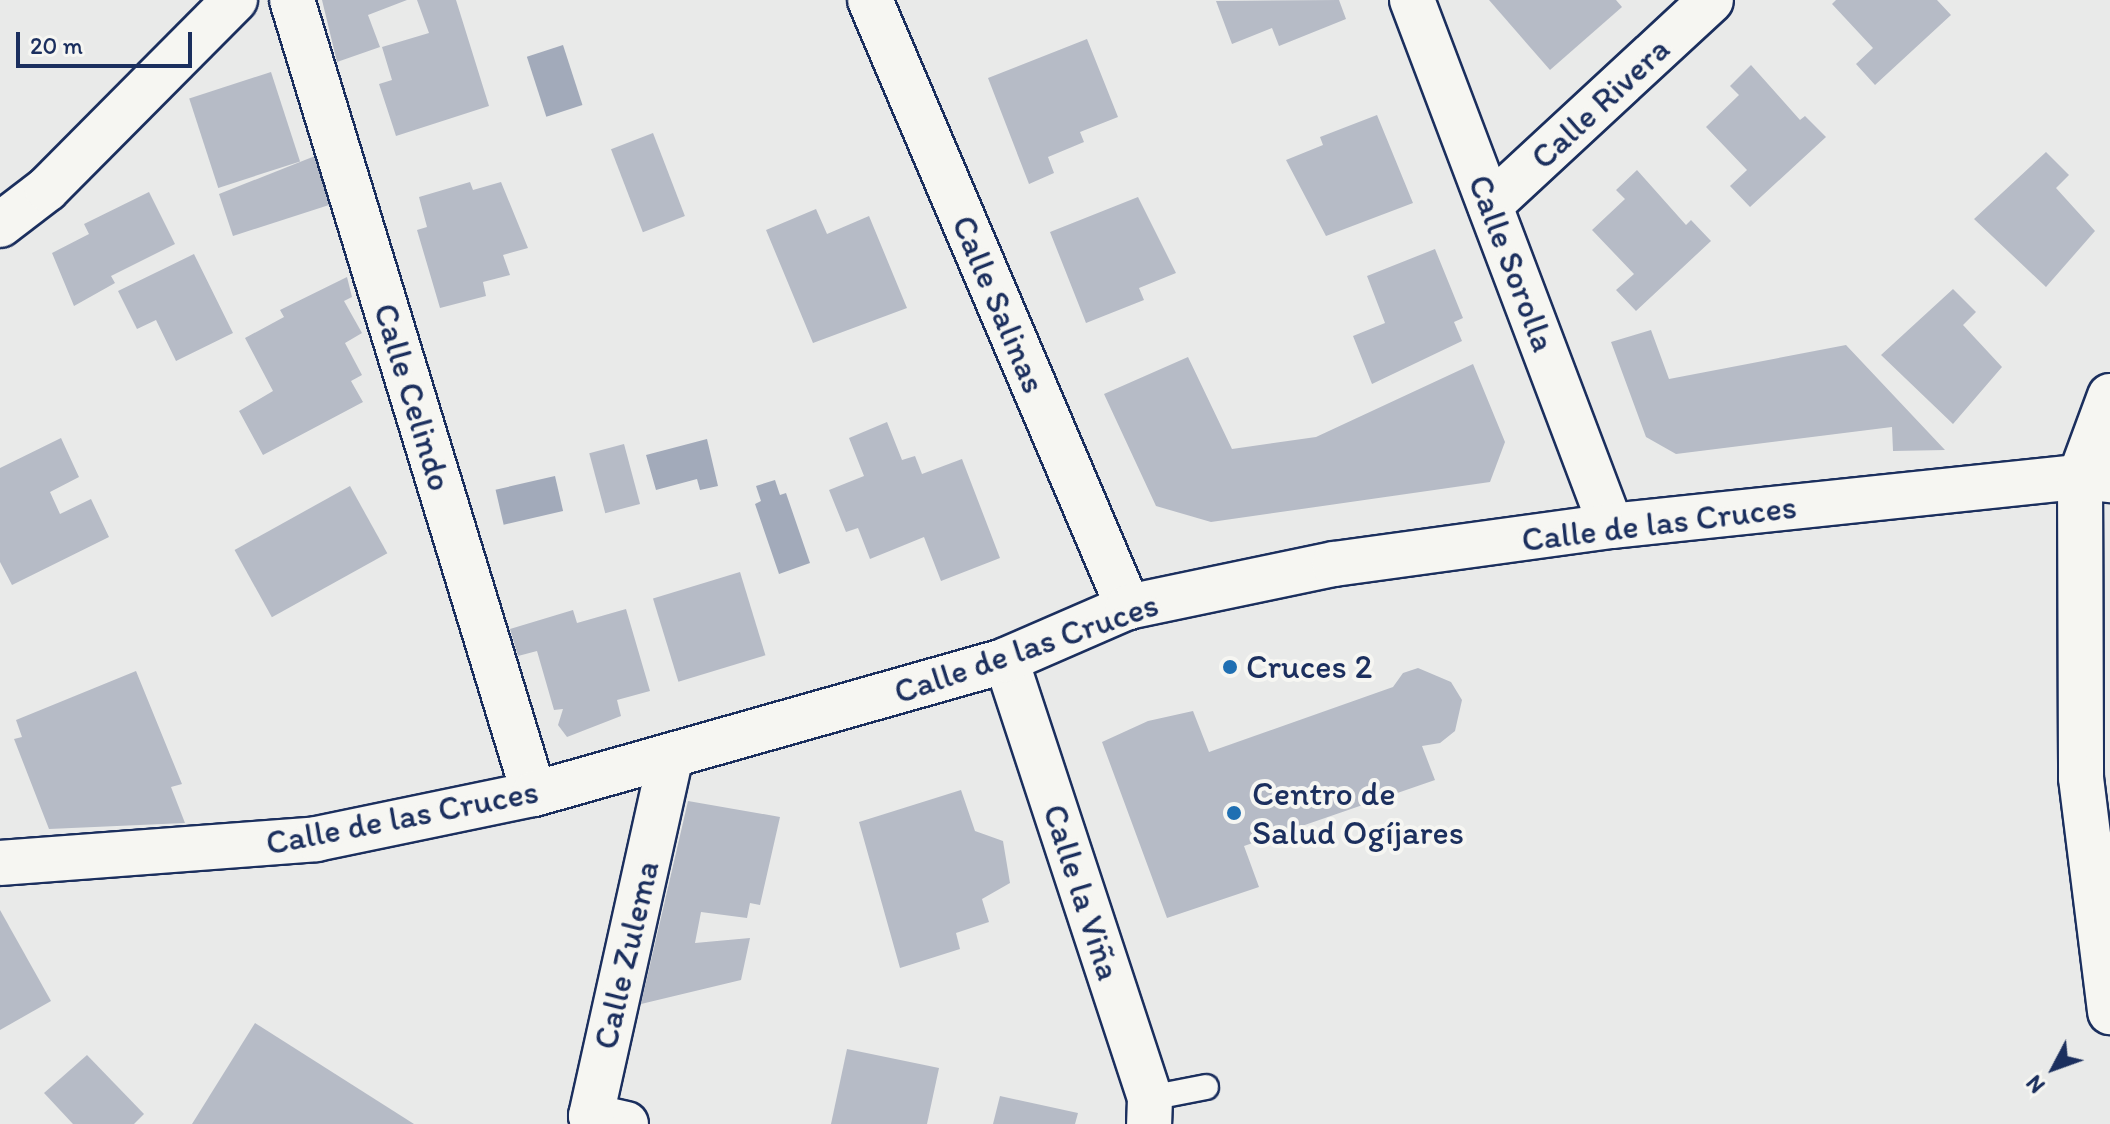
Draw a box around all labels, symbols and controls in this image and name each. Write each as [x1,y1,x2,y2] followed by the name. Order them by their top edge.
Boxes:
[20,16,196,66] scale bar
[1522,29,1678,177] street label: Calle Rivera
[30,31,83,60] text: 20 m
[1459,168,1565,358] street label: Calle Sorolla
[943,209,1055,399] street label: Calle Salinas
[365,299,461,495] street label: Calle Celindo
[1520,486,1798,560] street label: Calle de las Cruces
[889,584,1163,712] street label: Calle de las Cruces
[1246,647,1372,687] place label: Cruces 2
[1221,658,1239,676] marker: Cruces 2
[263,771,541,863] street label: Calle de las Cruces
[1252,773,1465,852] place label: Centro de Salud Ogíjares
[1034,799,1130,985] street label: Calle la Viña
[1223,802,1245,824] marker: Centro de Salud Ogíjares
[585,857,667,1053] street label: Calle Zulema
[2014,1028,2094,1108] north arrow
[2020,1070,2051,1099] text: N

